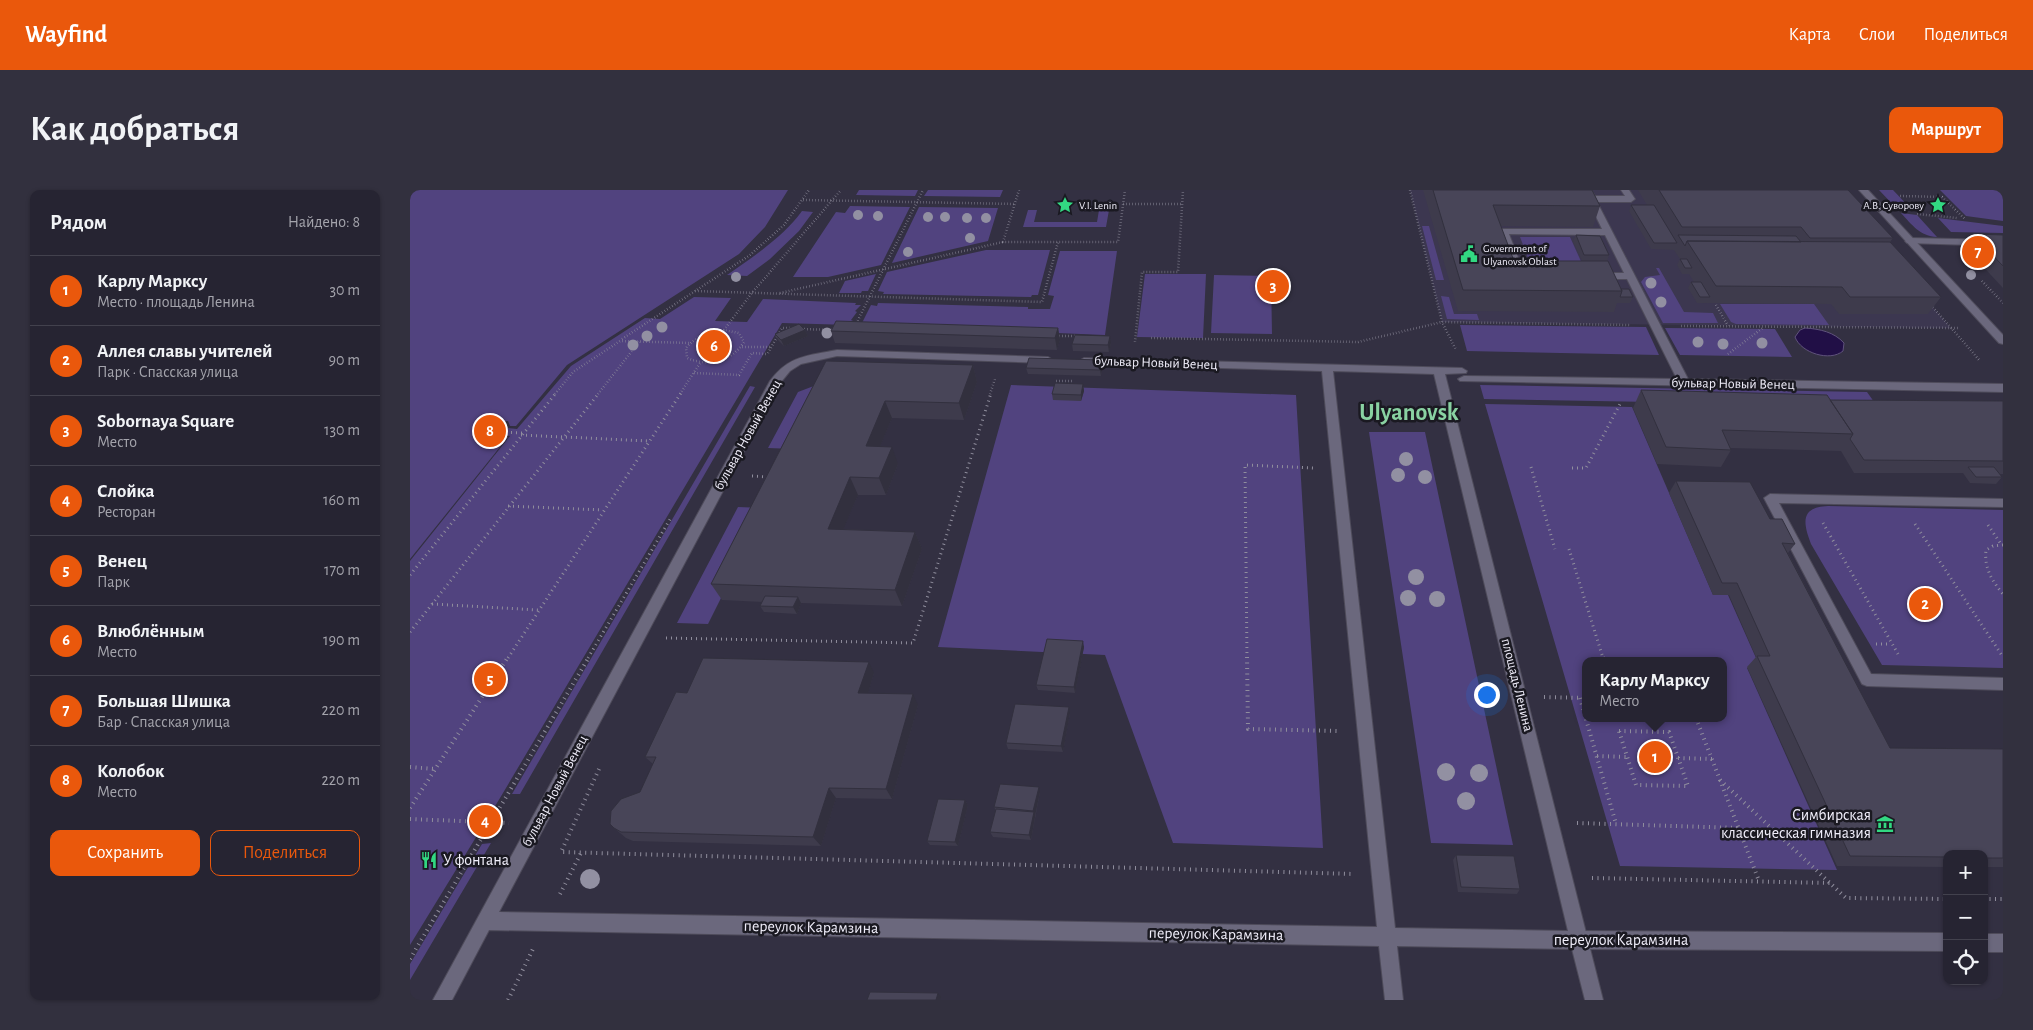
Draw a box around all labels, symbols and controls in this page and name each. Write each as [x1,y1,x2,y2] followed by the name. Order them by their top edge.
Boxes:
[25,23,107,47] text: Wayfind
[1789,26,1831,44] text: Карта
[1859,26,1895,44] text: Слои
[1923,26,2008,44] text: Поделиться
[1889,107,2003,153] button: Маршрут
[30,112,239,147] text: Как добраться
[1055,195,1075,215] place icon: V.I. Lenin
[1928,195,1948,215] place icon: А.В. Суворову
[1079,200,1117,211] place label: V.I. Lenin
[1863,200,1924,211] place label: А.В. Суворову
[50,212,107,233] text: Рядом
[288,214,360,230] text: Найдено: 8
[1962,233,1994,271] pin: 7
[1483,243,1557,267] place label: Government of Ulyanovsk Oblast
[1459,244,1479,264] public building icon: Government of Ulyanovsk Oblast
[1257,267,1289,305] pin: 3
[97,272,207,291] text: Карлу Марксу
[63,282,69,298] text: 1
[330,282,360,298] text: 30 m
[97,294,255,310] text: Место · площадь Ленина
[698,327,730,365] pin: 6
[97,342,273,361] text: Аллея славы учителей
[62,352,70,368] text: 2
[329,352,360,368] text: 90 m
[1094,354,1218,372] street label: бульвар Новый Венец
[97,364,238,380] text: Парк · Спасская улица
[1671,376,1795,392] street label: бульвар Новый Венец
[712,377,784,492] street label: бульвар Новый Венец
[1359,401,1459,425] district label: Ulyanovsk
[97,412,234,431] text: Sobornaya Square
[474,412,506,450] pin: 8
[63,422,69,438] text: 3
[324,422,360,438] text: 130 m
[97,434,137,450] text: Место
[97,482,155,501] text: Слойка
[62,492,70,508] text: 4
[323,492,360,508] text: 160 m
[97,504,156,520] text: Ресторан
[97,552,147,571] text: Венец
[63,562,69,578] text: 5
[324,562,360,578] text: 170 m
[97,574,130,590] text: Парк
[1909,585,1941,623] pin: 2
[97,622,204,641] text: Влюблённым
[62,632,70,648] text: 6
[323,632,360,648] text: 190 m
[1499,637,1535,734] street label: площадь Ленина
[97,644,137,660] text: Место
[1582,657,1727,722] popup
[474,660,506,698] pin: 5
[1599,671,1710,690] text: Карлу Марксу
[1474,682,1500,708] your location
[97,692,231,711] text: Большая Шишка
[1599,693,1639,709] text: Место
[63,702,69,718] text: 7
[322,702,360,718] text: 220 m
[97,714,230,730] text: Бар · Спасская улица
[520,733,590,849] street label: бульвар Новый Венец
[1639,738,1671,776] pin: 1
[97,762,164,781] text: Колобок
[62,772,70,788] text: 8
[322,772,360,788] text: 220 m
[97,784,137,800] text: Место
[469,802,501,840] pin: 4
[1721,807,1871,841] place label: Симбирская классическая гимназия
[1875,814,1895,834] museum icon: Симбирская классическая гимназия
[50,830,200,876] button: Сохранить
[210,830,360,876] button: Поделиться
[419,850,439,870] restaurant icon: У фонтана
[1943,850,1988,985] map controls
[1943,850,1988,895] button: +
[443,852,509,868] place label: У фонтана
[1943,895,1988,940] button: −
[744,918,878,937] street label: переулок Карамзина
[1149,925,1283,944] street label: переулок Карамзина
[1554,932,1688,949] street label: переулок Карамзина
[1943,940,1988,985] button: locate

